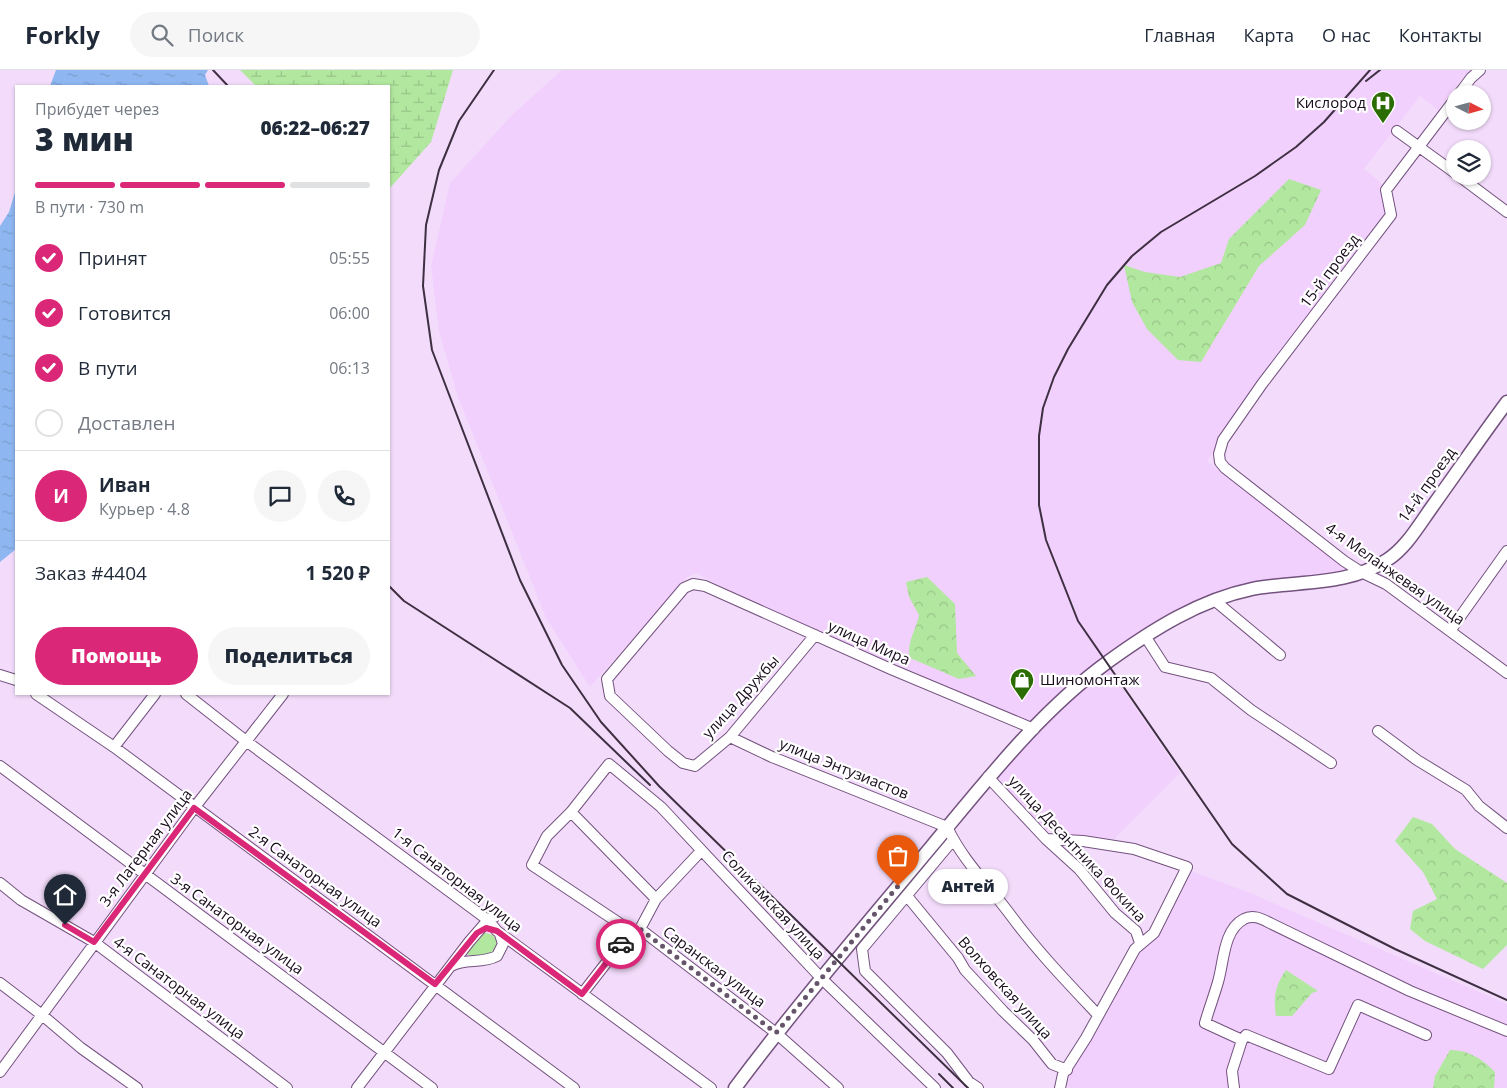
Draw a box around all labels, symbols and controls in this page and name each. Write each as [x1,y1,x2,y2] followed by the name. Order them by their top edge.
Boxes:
[130,12,480,57] search box
[25,18,100,51] text: Forkly
[148,21,176,49] icon: search
[188,22,244,48] text: Поиск
[1144,23,1216,47] text: Главная
[1244,23,1294,47] text: Карта
[1322,23,1371,47] text: О нас
[1399,23,1482,47] text: Контакты
[1446,85,1491,130] north arrow
[1446,85,1491,185] map controls
[1370,90,1396,124] hospital icon: Кислород
[1296,92,1366,112] place label: Кислород
[35,98,159,120] text: Прибудет через
[260,115,370,141] text: 06:22–06:27
[35,117,134,160] text: 3 мин
[1446,140,1491,185] button: layers
[35,196,144,218] text: В пути · 730 m
[1295,229,1364,311] street label: 15-й проезд
[35,244,63,272] icon: check
[78,245,147,271] text: Принят
[329,247,370,269] text: 05:55
[35,299,63,327] icon: check
[78,300,171,326] text: Готовится
[329,302,370,324] text: 06:00
[35,354,63,382] icon: check
[78,355,138,381] text: В пути
[329,357,370,379] text: 06:13
[78,410,176,436] text: Доставлен
[1393,443,1460,526] street label: 14-й проезд
[254,470,306,522] button: chat
[318,470,370,522] button: phone
[99,472,151,498] text: Иван
[53,483,69,509] text: И
[99,498,190,520] text: Курьер · 4.8
[1322,517,1469,629] street label: 4-я Меланжевая улица
[35,560,147,586] text: Заказ #4404
[306,560,370,586] text: 1 520 ₽
[825,615,914,669] street label: улица Мира
[35,627,198,685] button: Помощь
[208,627,370,685] button: Поделиться
[697,650,783,742] street label: улица Дружбы
[1009,667,1035,701] shop icon: Шиномонтаж
[1040,669,1139,689] place label: Шиномонтаж
[777,733,912,803] street label: улица Энтузиастов
[1005,771,1151,926] street label: улица Десантника Фокина
[95,785,196,910] street label: 3-я Лагерная улица
[245,821,386,931] street label: 2-я Санаторная улица
[388,822,527,936] street label: 1-я Санаторная улица
[877,835,919,886] pin
[884,842,912,870] icon: bag
[718,845,830,963] street label: Соликамская улица
[167,868,308,978] street label: 3-я Санаторная улица
[928,868,1008,904] callout: Антей
[44,874,86,925] pin
[941,875,995,897] text: Антей
[51,881,79,909] icon: home
[596,919,646,969] courier
[659,921,770,1011] street label: Саранская улица
[607,930,635,958] icon: car
[110,931,249,1043] street label: 4-я Санаторная улица
[954,932,1057,1043] street label: Волховская улица

